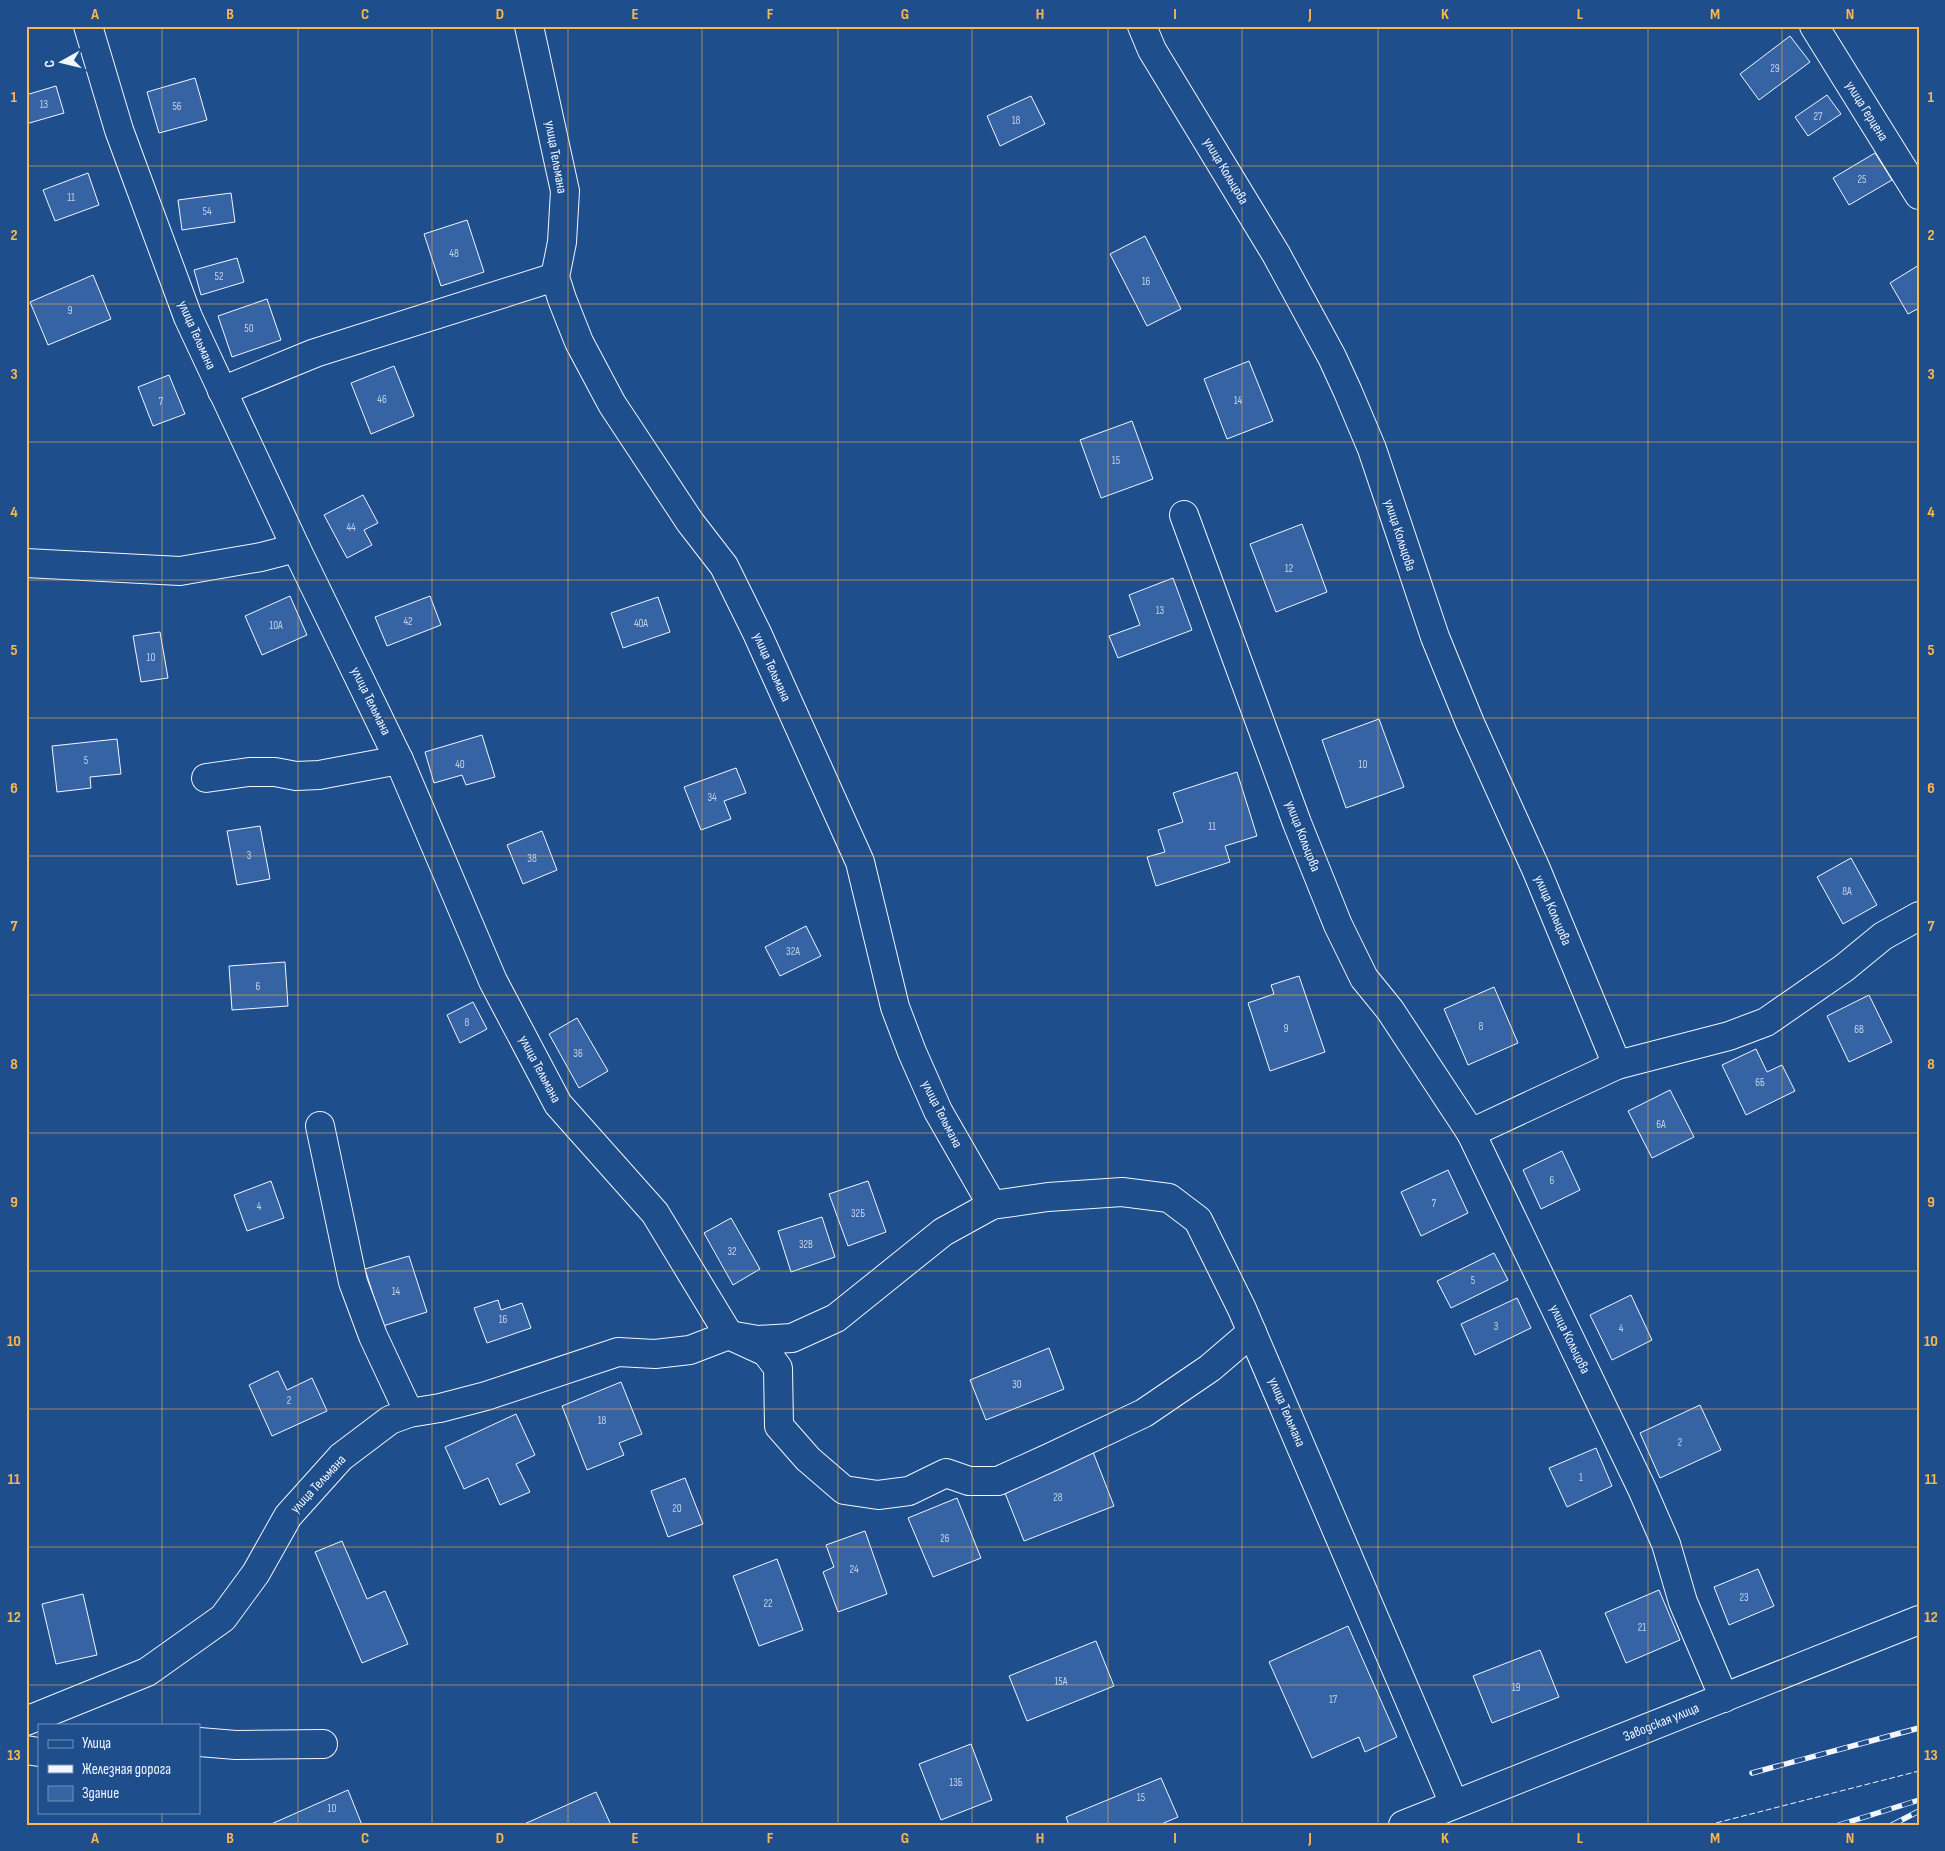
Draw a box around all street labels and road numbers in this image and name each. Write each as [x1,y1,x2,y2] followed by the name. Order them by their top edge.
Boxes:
[1842,78,1892,144] street label: улица Герцена
[541,119,571,195] street label: улица Тельмана
[1199,135,1253,207] street label: улица Кольцова
[174,298,220,372] street label: улица Тельмана
[1380,497,1420,573] street label: улица Кольцова
[749,630,795,704] street label: улица Тельмана
[347,664,395,738] street label: улица Тельмана
[1282,798,1324,874] street label: улица Кольцoва
[1531,872,1575,948] street label: улица Кольцова
[515,1032,565,1106] street label: улица Тельмана
[918,1077,966,1151] street label: улица Тельмана
[1546,1302,1594,1376] street label: улица Кольцова
[1265,1375,1309,1449] street label: улица Тельмана
[287,1451,349,1517] street label: улица Тельмана
[1621,1699,1701,1745] street label: Заводская улица

